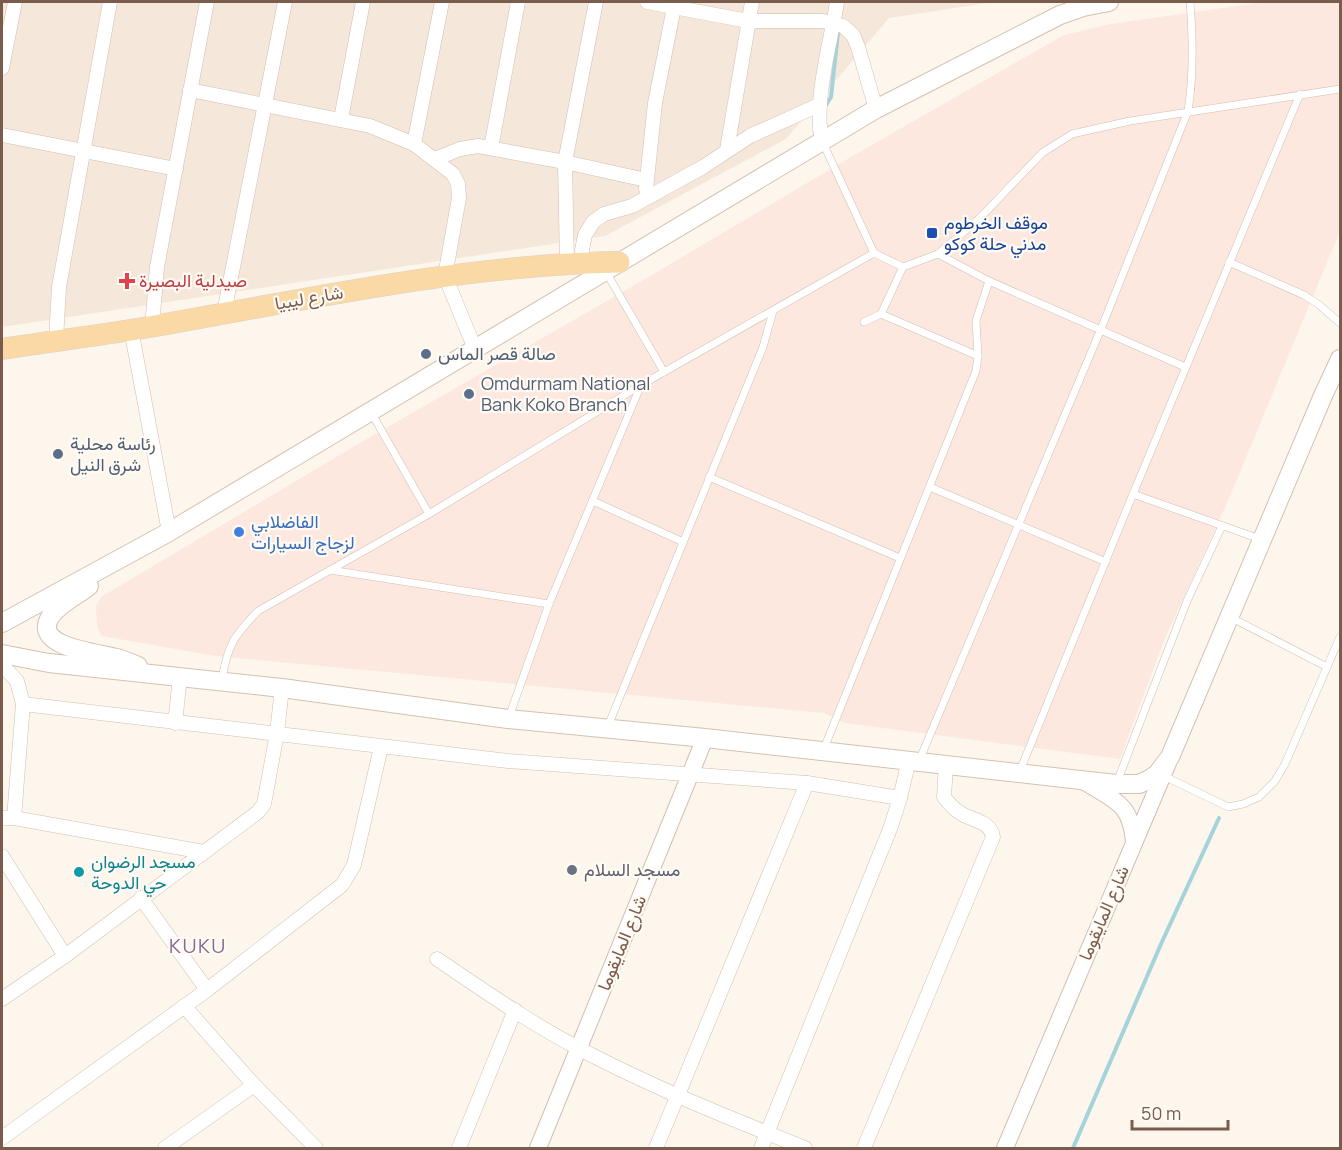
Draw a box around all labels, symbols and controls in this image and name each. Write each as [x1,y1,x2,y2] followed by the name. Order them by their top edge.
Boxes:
[944,210,1048,259] place label: موقف الخرطوم مدني حلة كوكو
[925,226,939,240] marker: موقف الخرطوم مدني حلة كوكو
[139,268,247,292] place label: صيدلية البصيرة
[120,274,134,288] marker: صيدلية البصيرة
[273,279,345,316] street label: شارع ليبيا
[438,341,556,365] place label: صالة قصر الماس
[419,347,433,361] marker: صالة قصر الماس
[481,371,650,416] place label: Omdurmam National Bank Koko Branch
[462,387,476,401] marker: Omdurmam National Bank Koko Branch
[70,431,156,476] place label: رئاسة محلية شرق النيل
[51,447,65,461] marker: رئاسة محلية شرق النيل
[251,509,355,555] place label: الفاضلابي لزجاج السيارات
[232,525,246,539] marker: الفاضلابي لزجاج السيارات
[91,849,196,898] place label: مسجد الرضوان حي الدوحة
[584,857,680,882] place label: مسجد السلام
[1072,861,1135,964] street label: شارع المايقوما
[565,863,579,877] marker: مسجد السلام
[72,865,86,879] marker: مسجد الرضوان حي الدوحة
[591,891,652,994] street label: شارع المايقوما
[169,932,227,959] district label: KUKU
[1132,1093,1228,1131] scale bar
[1141,1101,1181,1125] text: 50 m

